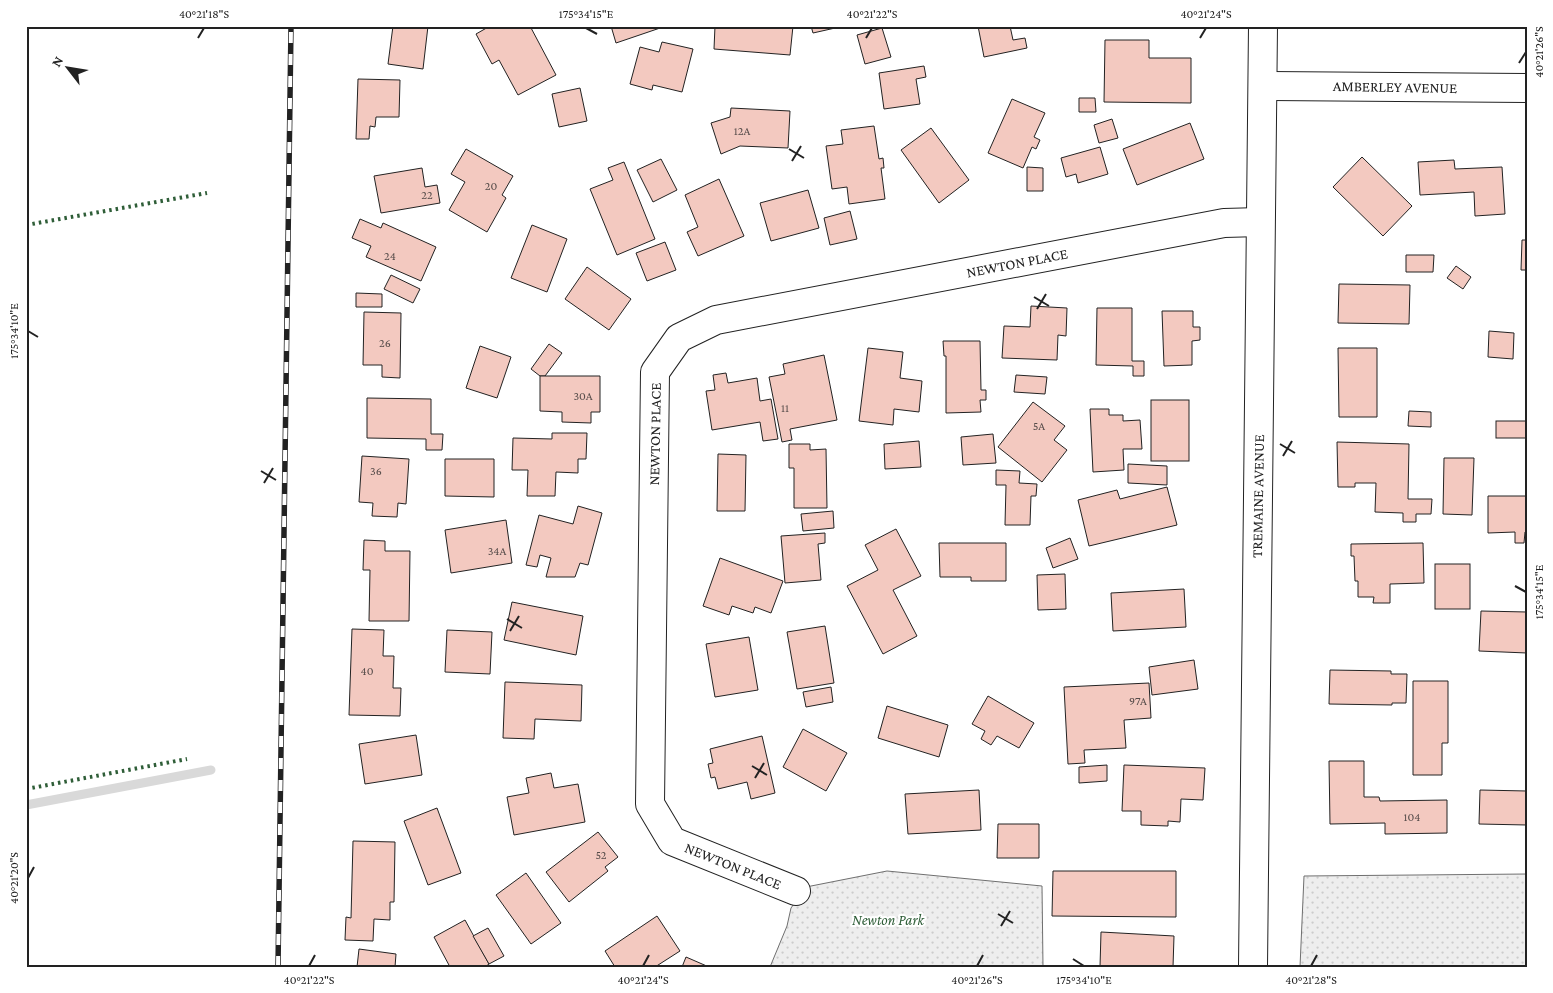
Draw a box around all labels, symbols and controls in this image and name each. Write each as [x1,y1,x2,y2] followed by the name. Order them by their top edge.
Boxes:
[179,7,229,21] text: 40°21'18"S
[559,7,614,21] text: 175°34'15"E
[847,7,898,21] text: 40°21'22"S
[1180,7,1232,21] text: 40°21'24"S
[1532,26,1546,78] text: 40°21'26"S
[42,42,92,92] north arrow
[48,53,66,70] text: N
[1333,78,1457,96] street label: AMBERLEY AVENUE
[734,124,750,138] house number: 12A
[485,179,497,193] house number: 20
[421,188,433,202] house number: 22
[965,245,1069,281] street label: NEWTON PLACE
[384,249,396,263] house number: 24
[7,303,21,359] text: 175°34'10"E
[379,336,391,350] house number: 26
[646,382,664,486] street label: NEWTON PLACE
[573,389,593,403] house number: 30A
[781,401,789,415] house number: 11
[1033,419,1045,433] house number: 5A
[1249,434,1267,558] street label: TREMAINE AVENUE
[370,464,382,478] house number: 36
[488,544,506,558] house number: 34A
[1532,564,1546,619] text: 175°34'15"E
[361,664,374,678] house number: 40
[1129,694,1147,708] house number: 97A
[1404,810,1420,824] house number: 104
[682,839,784,893] street label: NEWTON PLACE
[595,848,607,862] house number: 52
[7,852,21,904] text: 40°21'20"S
[852,912,926,928] park label: Newton Park
[284,973,335,987] text: 40°21'22"S
[617,973,669,987] text: 40°21'24"S
[951,973,1003,987] text: 40°21'26"S
[1056,973,1112,987] text: 175°34'10"E
[1285,973,1337,987] text: 40°21'28"S

